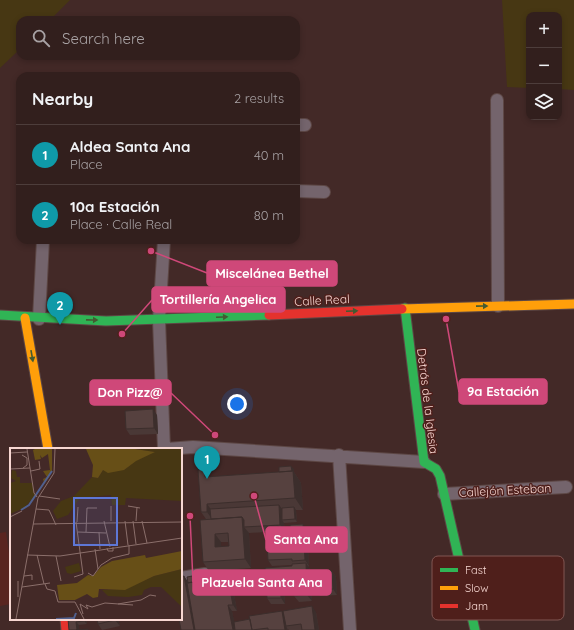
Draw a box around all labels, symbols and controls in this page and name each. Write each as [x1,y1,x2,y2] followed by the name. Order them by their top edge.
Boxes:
[526,12,562,120] map controls
[526,12,562,48] button: +
[16,16,300,60] search box
[30,27,52,49] icon: search
[62,29,145,48] text: Search here
[526,48,562,84] button: −
[526,84,562,120] button: layers
[32,88,93,109] text: Nearby
[234,90,284,106] text: 2 results
[70,137,190,156] text: Aldea Santa Ana
[42,147,48,163] text: 1
[254,147,284,163] text: 40 m
[70,156,103,172] text: Place
[70,197,160,216] text: 10a Estación
[41,207,49,223] text: 2
[254,207,284,223] text: 80 m
[70,216,172,232] text: Place · Calle Real
[207,261,337,286] callout: Miscelánea Bethel
[215,265,329,281] text: Miscelánea Bethel
[152,287,285,312] callout: Tortillería Angelica
[159,291,277,307] text: Tortillería Angelica
[294,291,350,309] street label: Calle Real
[47,292,73,325] pin: 2
[476,303,489,309] one-way arrow
[346,308,359,314] one-way arrow
[216,314,228,321] one-way arrow
[86,317,99,323] one-way arrow
[414,347,442,455] street label: Detrás de la Iglesia
[29,350,35,362] one-way arrow
[459,379,547,404] callout: 9a Estación
[90,380,171,405] callout: Don Pizz@
[467,383,539,399] text: 9a Estación
[98,384,163,400] text: Don Pizz@
[227,394,247,414] your location
[194,446,220,479] pin: 1
[10,448,182,620] inset map
[458,480,552,500] street label: Callejón Esteban
[266,527,347,552] callout: Santa Ana
[273,531,339,547] text: Santa Ana
[432,556,564,620] legend
[465,563,487,577] text: Fast
[193,570,331,595] callout: Plazuela Santa Ana
[201,574,323,590] text: Plazuela Santa Ana
[465,581,489,595] text: Slow
[465,599,488,613] text: Jam

